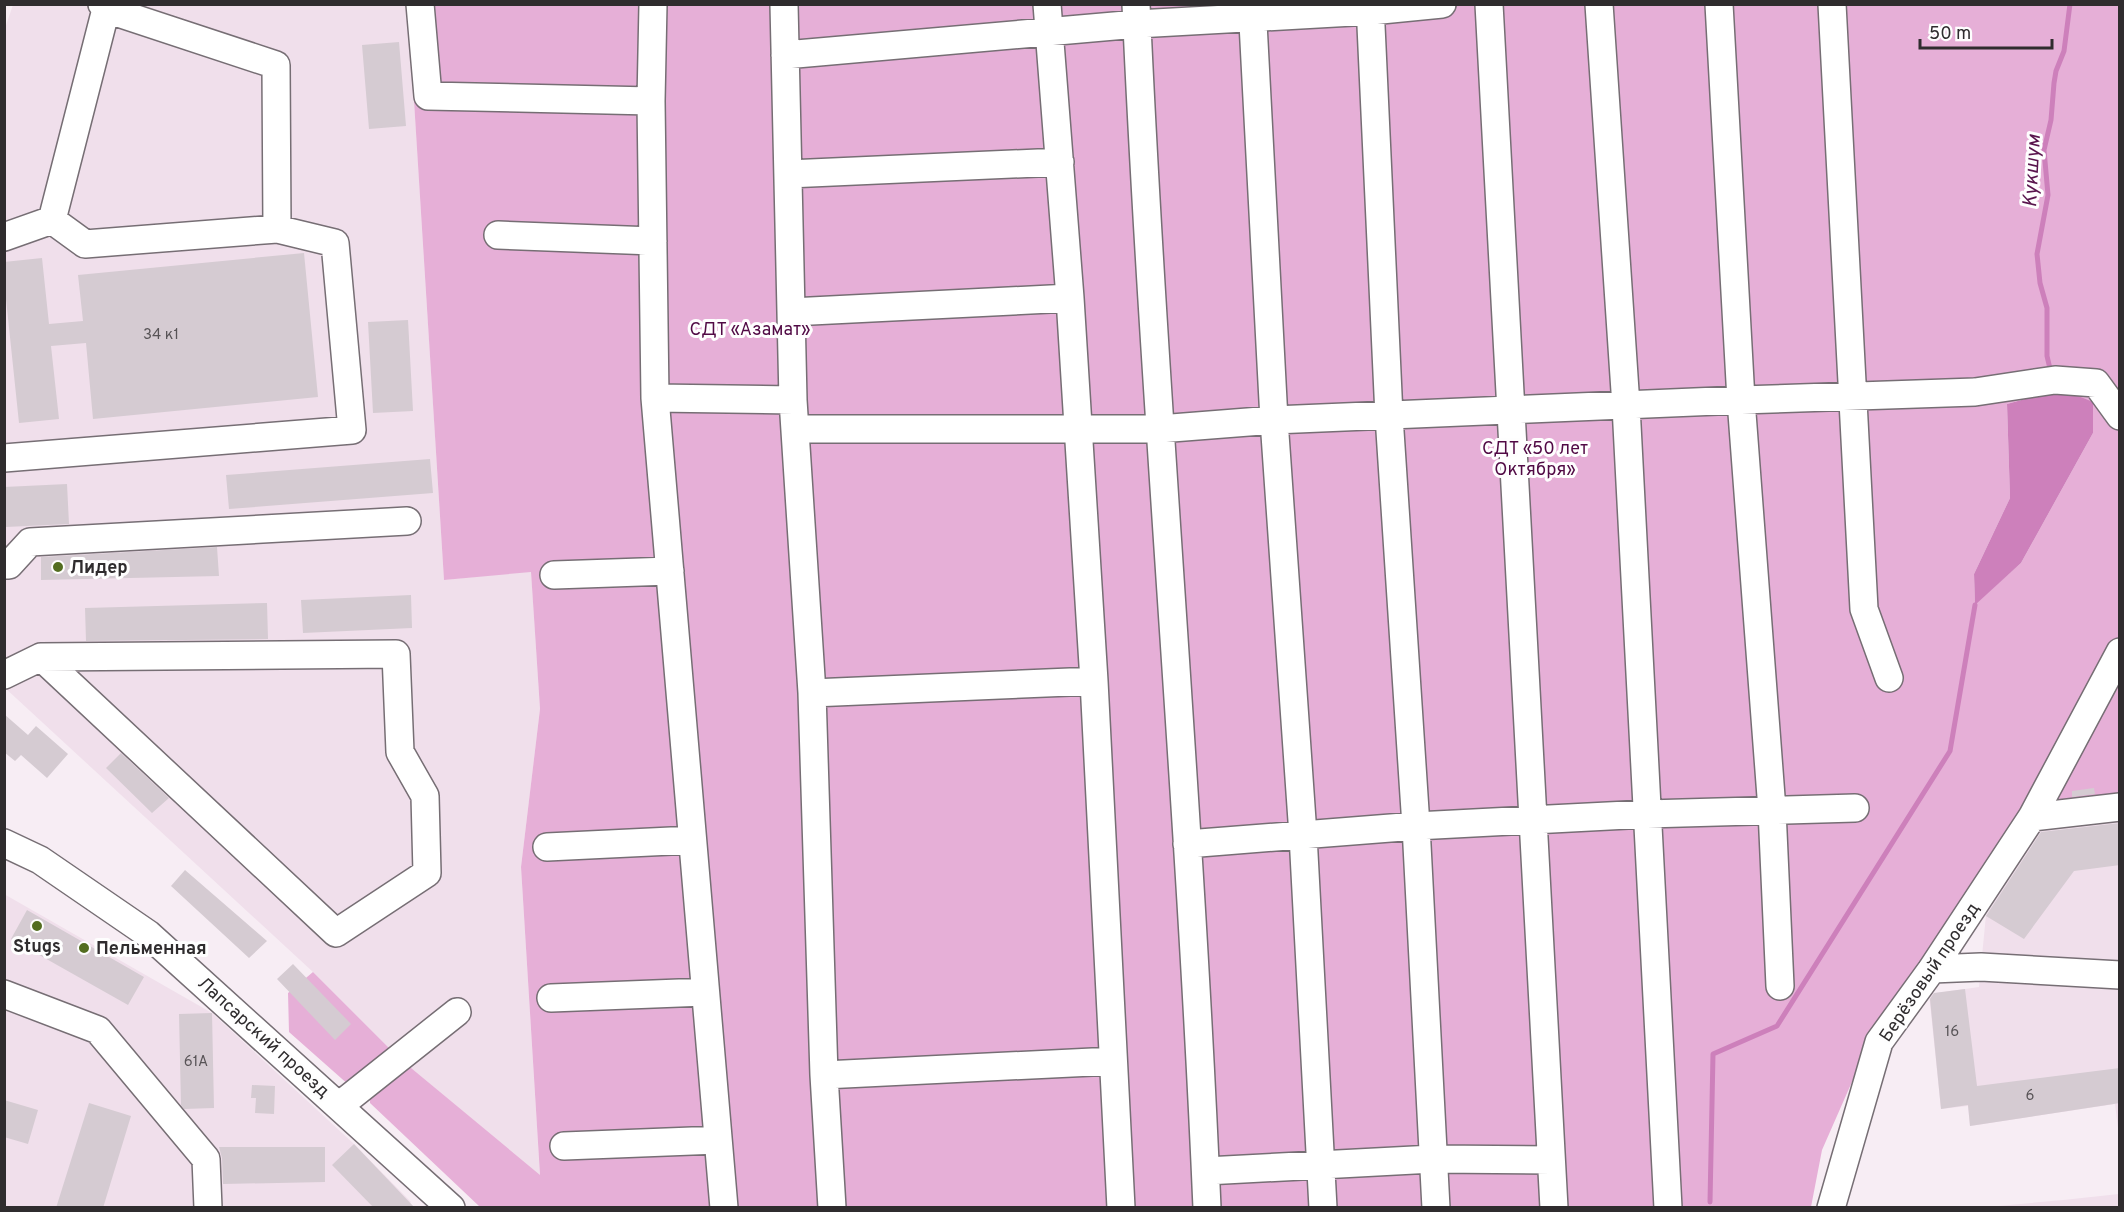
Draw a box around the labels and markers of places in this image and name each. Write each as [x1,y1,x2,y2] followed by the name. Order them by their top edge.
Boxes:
[70,557,128,580] place label: Лидер
[51,560,65,574] marker: Лидер
[30,919,44,933] marker: Stugs
[13,936,61,959] place label: Stugs
[96,938,207,961] place label: Пельменная
[77,941,91,955] marker: Пельменная

